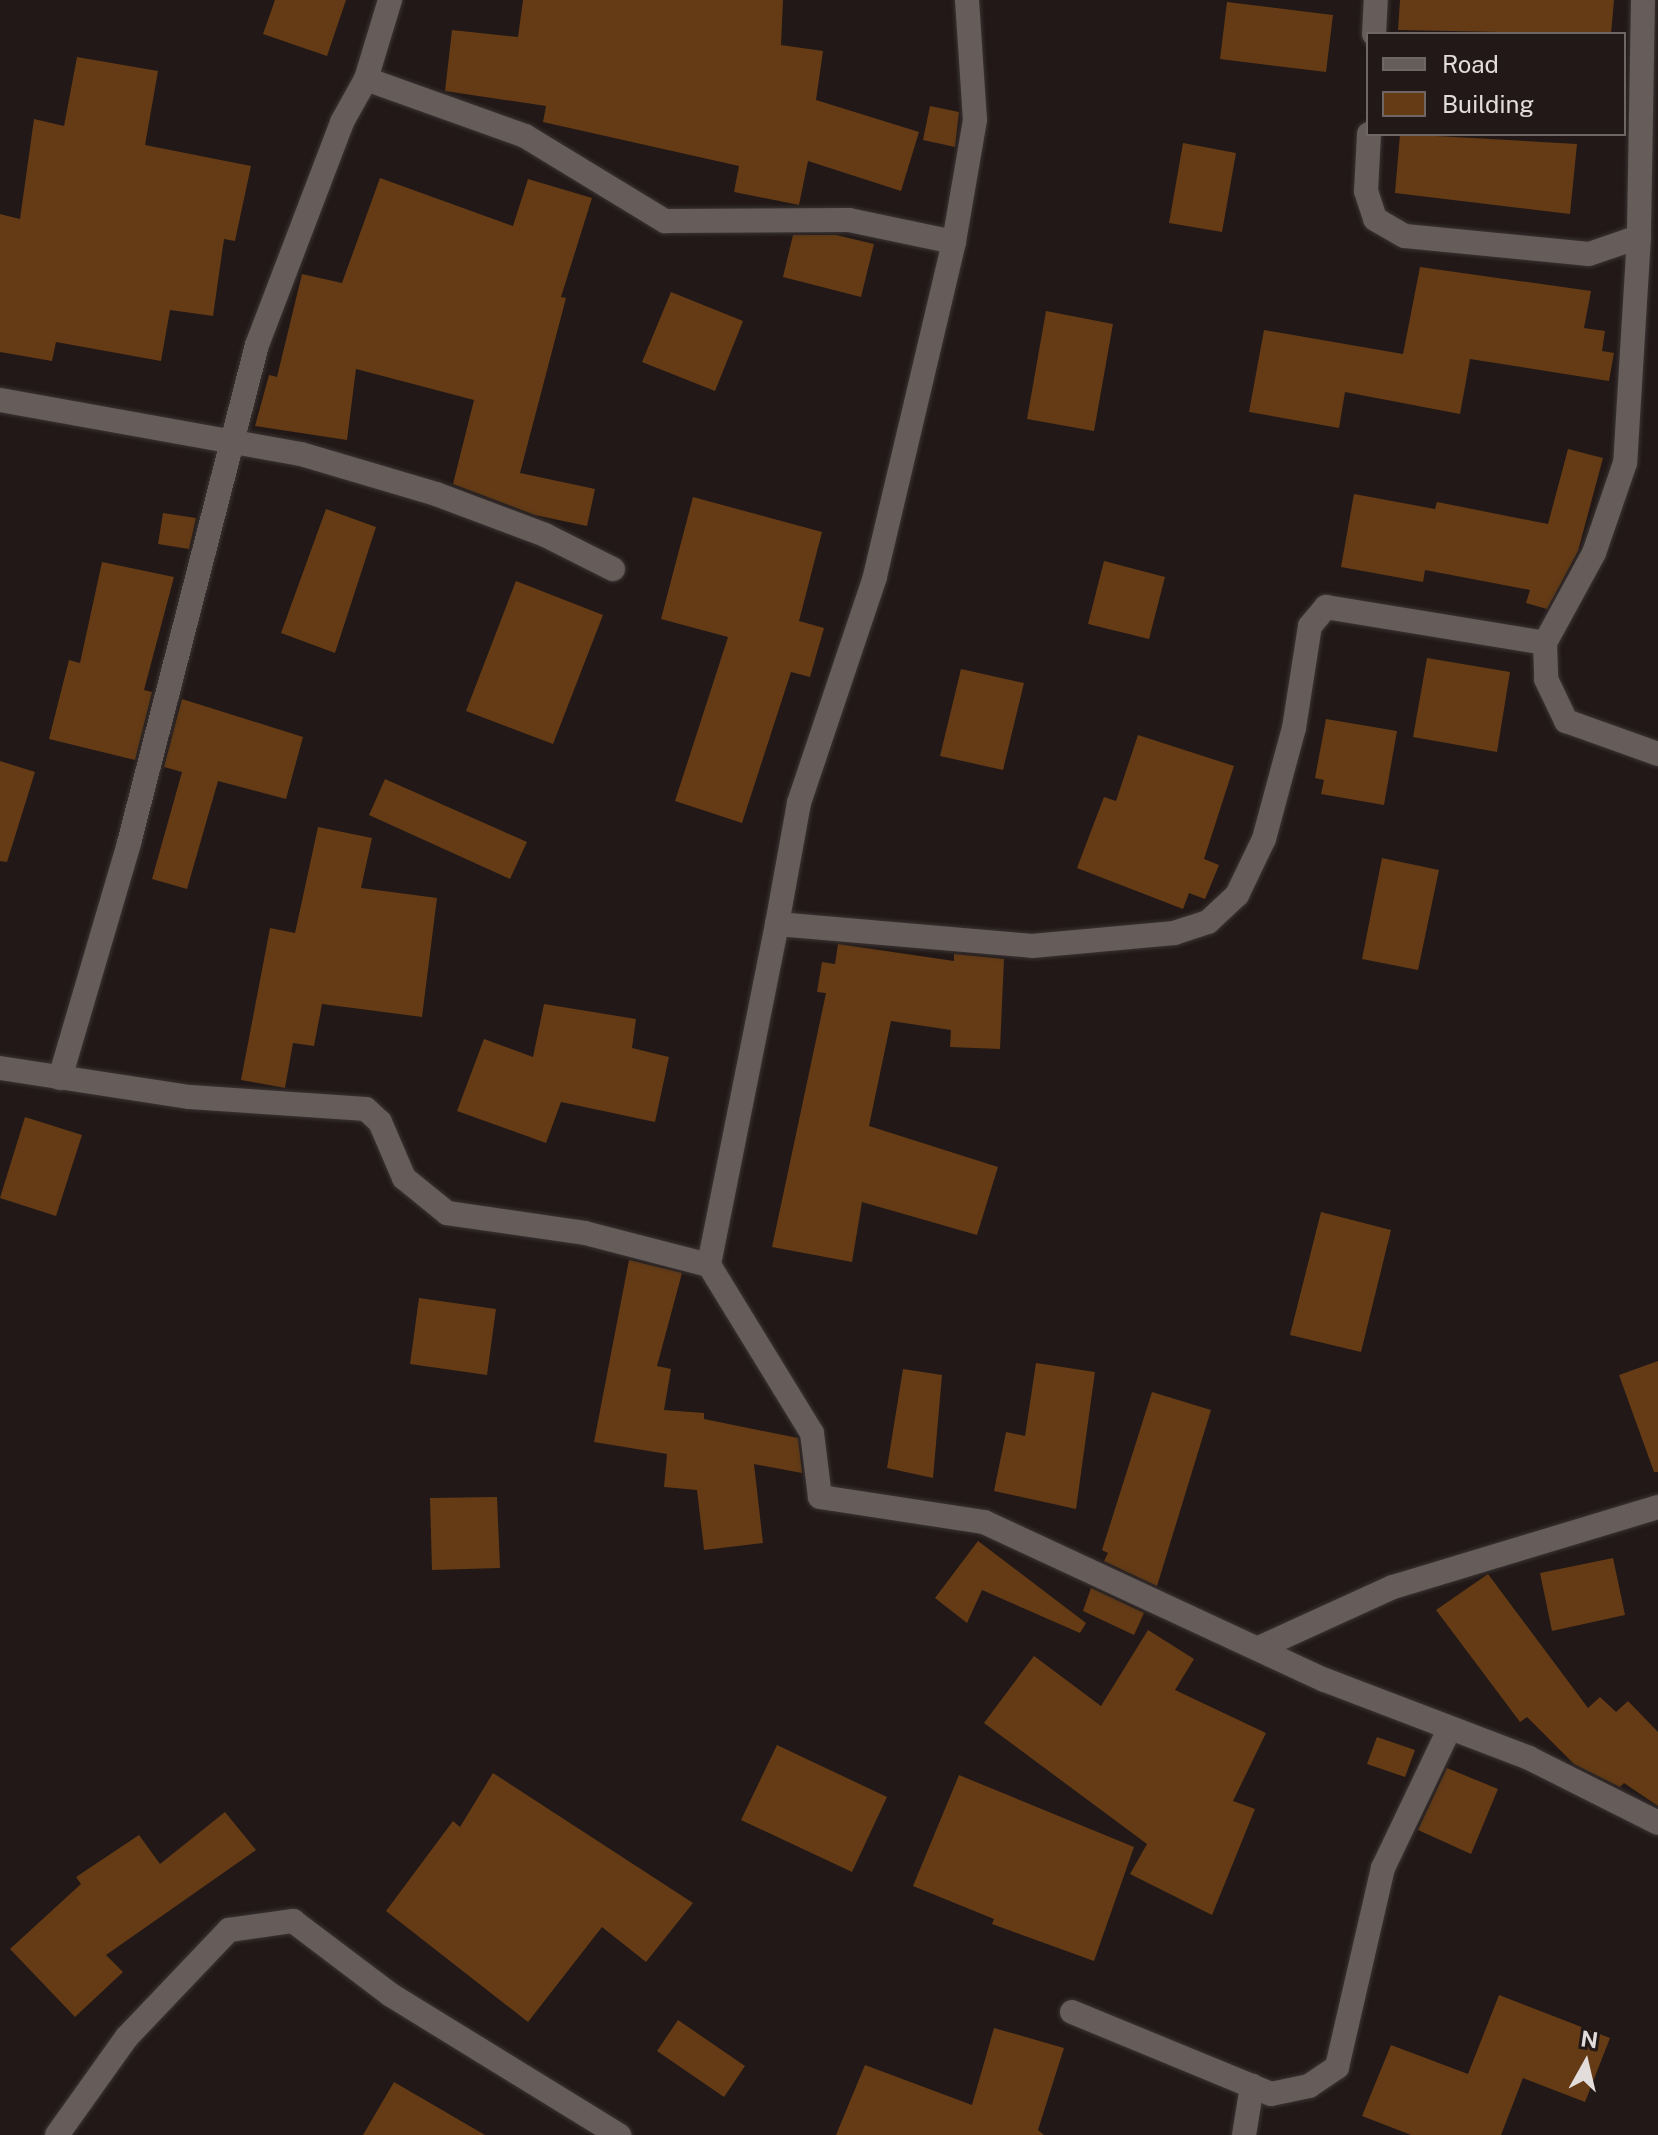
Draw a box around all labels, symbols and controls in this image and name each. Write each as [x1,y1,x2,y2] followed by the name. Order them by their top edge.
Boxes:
[1366,32,1626,136] legend
[1442,50,1499,78] text: Road
[1442,90,1534,118] text: Building
[1546,2023,1626,2103] north arrow
[1579,2025,1600,2053] text: N

